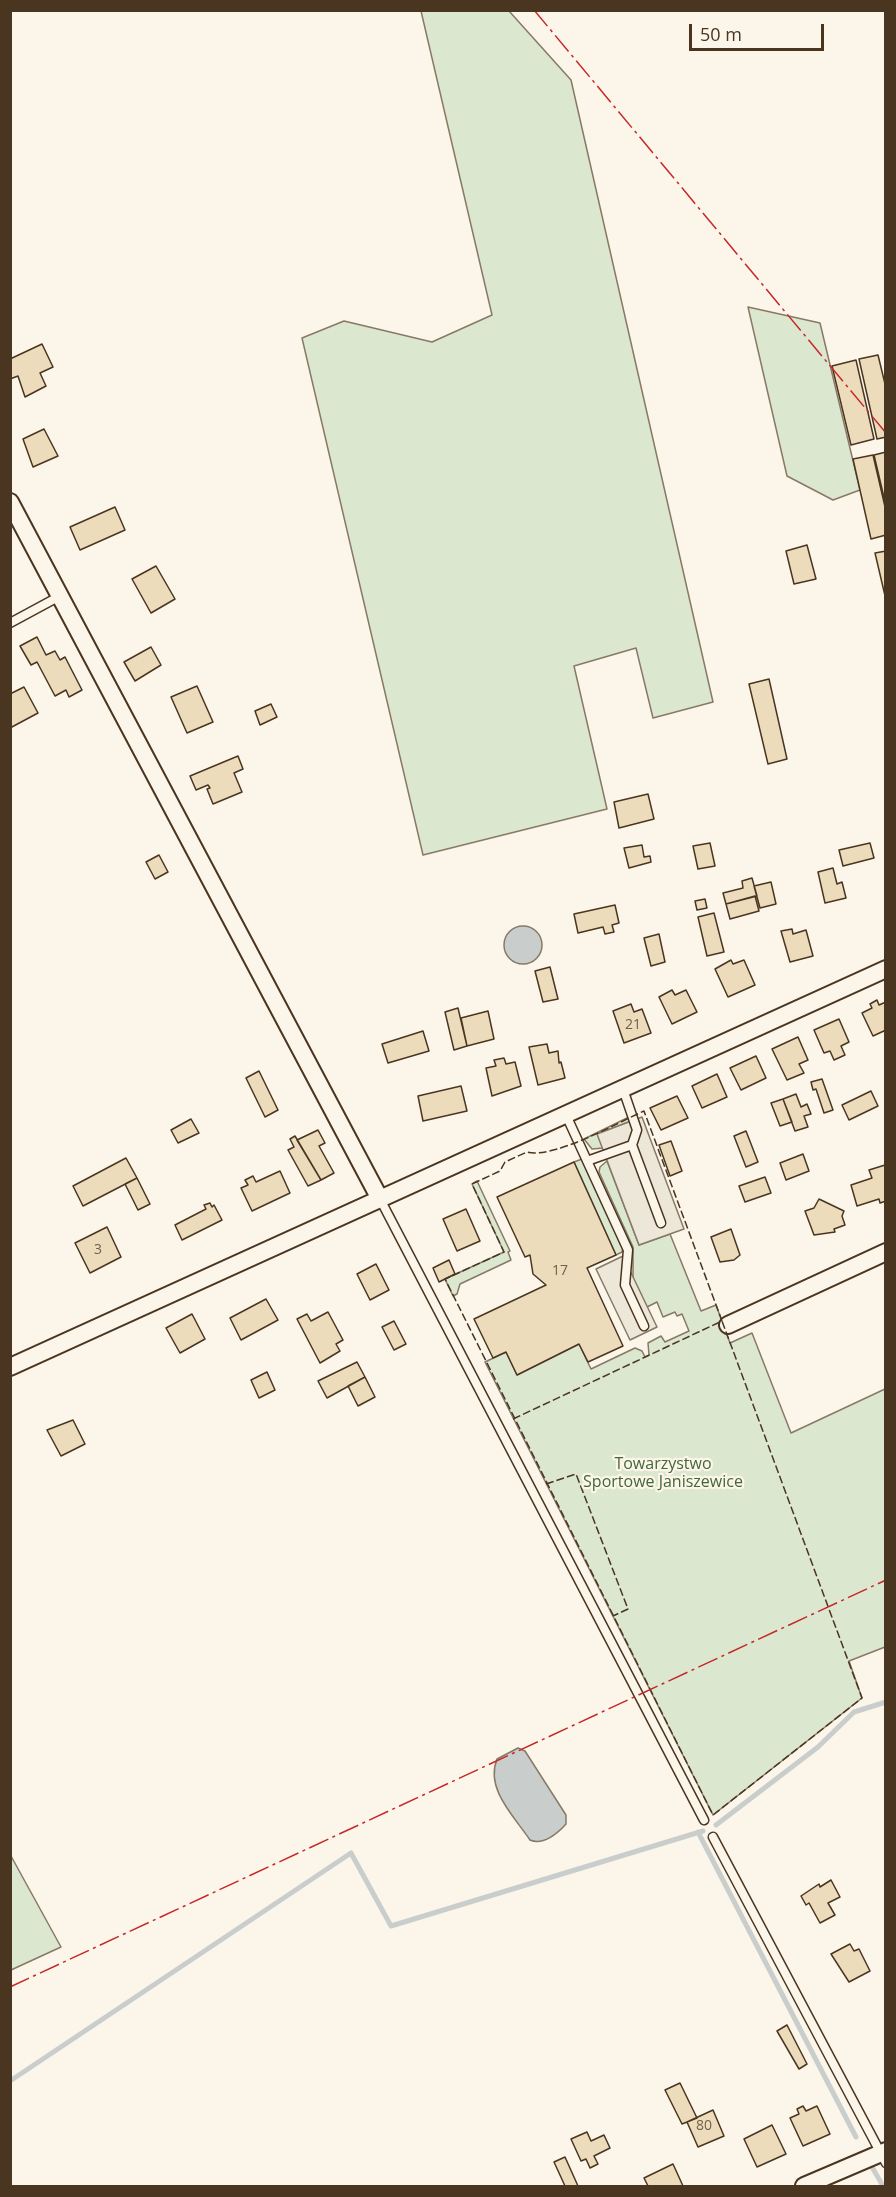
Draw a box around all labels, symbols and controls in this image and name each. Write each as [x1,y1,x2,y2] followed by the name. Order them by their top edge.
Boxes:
[692,12,827,50] scale bar
[700,22,742,46] text: 50 m
[625,1017,641,1033] house number: 21
[94,1242,102,1258] house number: 3
[552,1263,568,1279] house number: 17
[583,1454,743,1492] park label: Towarzystwo Sportowe Janiszewice
[696,2118,712,2134] house number: 80

